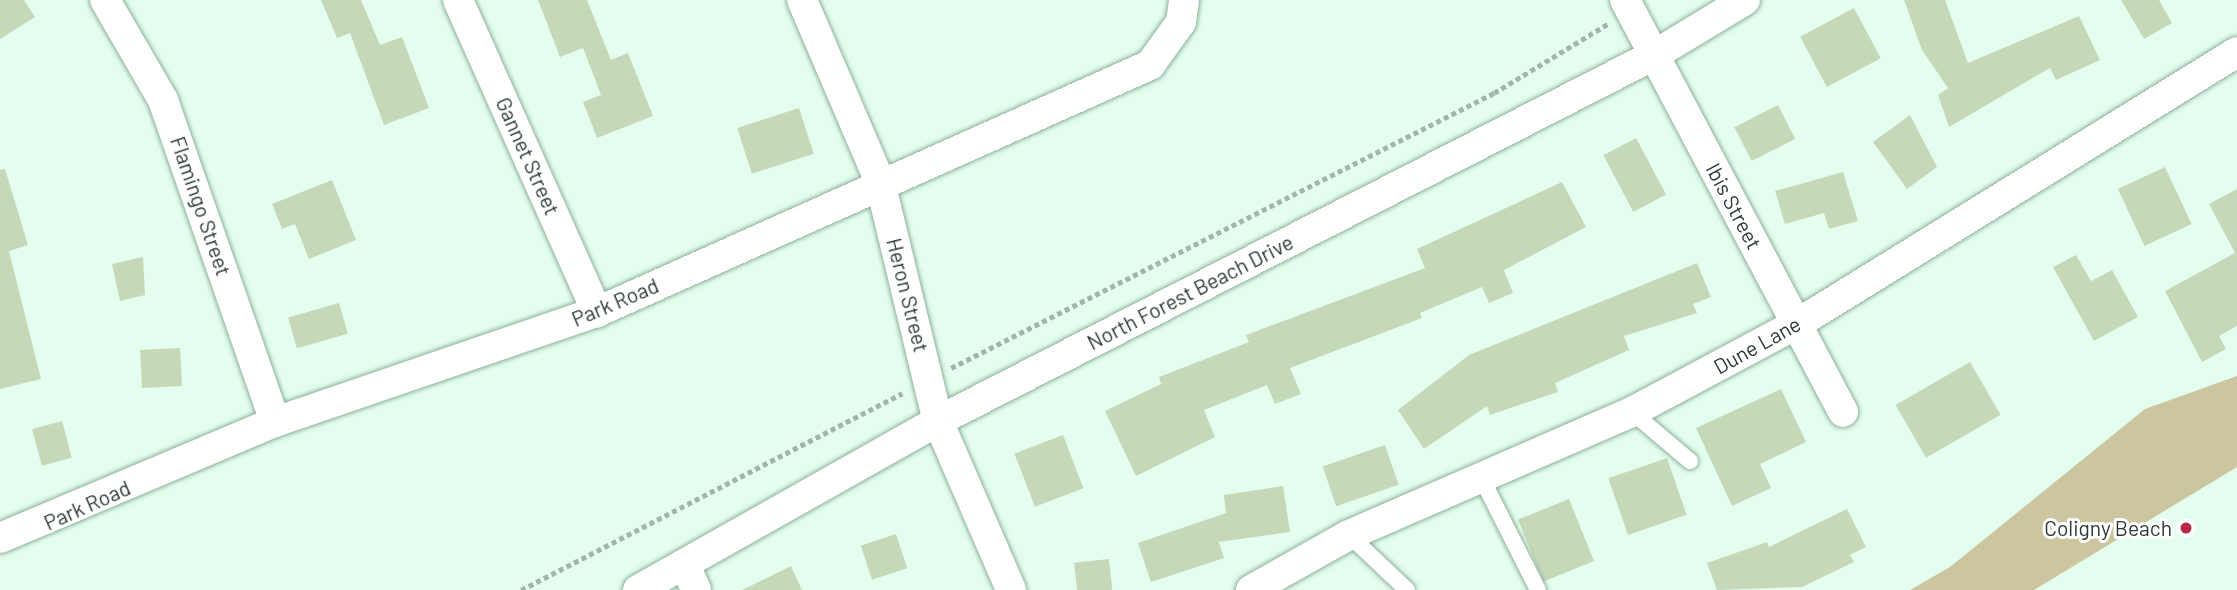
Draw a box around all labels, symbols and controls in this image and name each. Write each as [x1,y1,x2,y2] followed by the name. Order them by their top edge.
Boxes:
[491,93,565,219] street label: Gannet Street
[165,133,237,279] street label: Flamingo Street
[1701,159,1767,253] street label: Ibis Street
[1083,229,1297,355] street label: North Forest Beach Drive
[882,235,934,355] street label: Heron Street
[568,272,662,332] street label: Park Road
[1709,311,1805,379] street label: Dune Lane
[40,475,134,535] street label: Park Road
[2044,515,2172,541] place label: Coligny Beach
[2178,520,2194,536] marker: Coligny Beach

